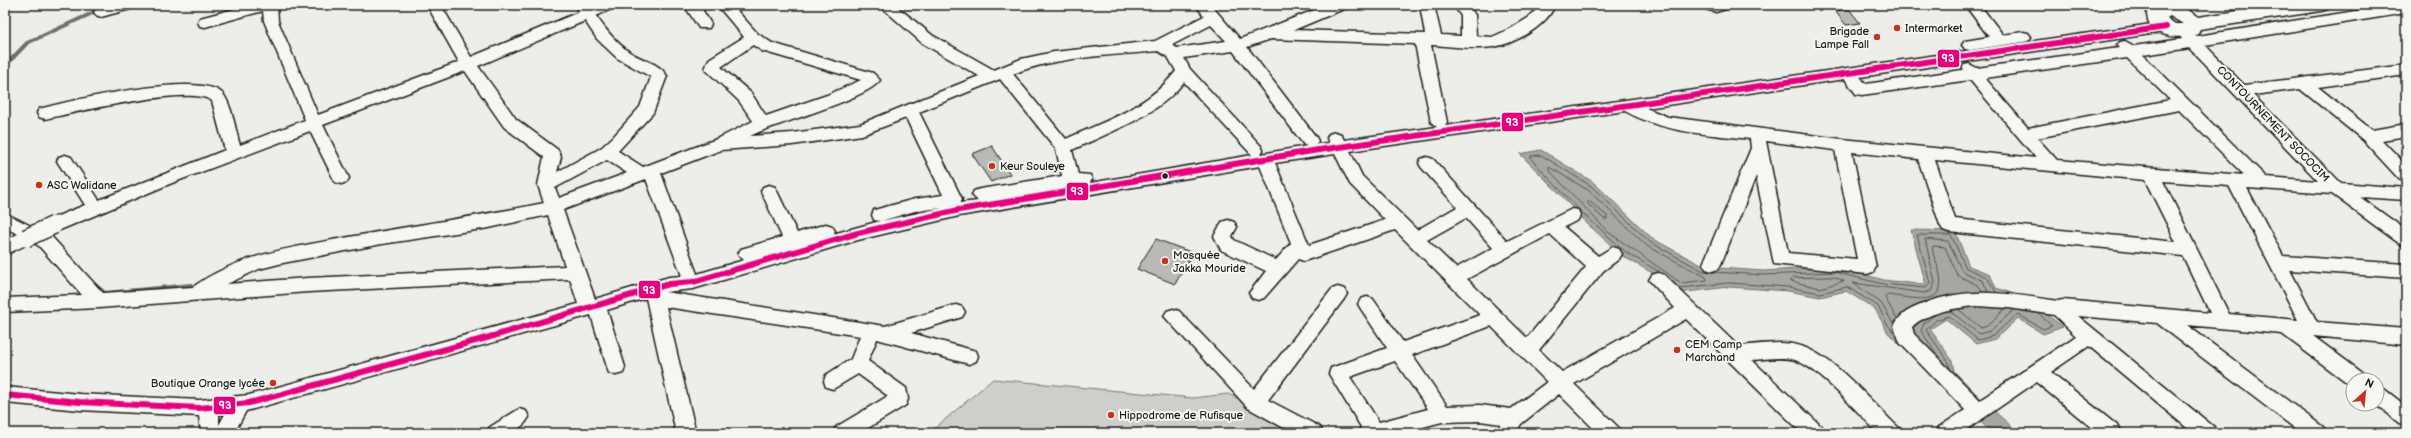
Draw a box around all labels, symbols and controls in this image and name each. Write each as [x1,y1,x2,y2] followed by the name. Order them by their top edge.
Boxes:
[1905,22,1963,35] place label: Intermarket
[1892,23,1902,33] marker: Intermarket
[1814,25,1869,51] place label: Brigade Lampe Fall
[1872,32,1882,42] marker: Brigade Lampe Fall
[1937,49,1960,68] line badge: 93
[1942,52,1955,65] text: 93
[2214,63,2332,185] street label: CONTOURNEMENT SOCOCIM
[1501,112,1524,132] line badge: 93
[1506,116,1519,129] text: 93
[1000,160,1065,173] place label: Keur Souleye
[987,161,997,171] marker: Keur Souleye
[1160,171,1170,181] unlabelled marker
[47,179,117,192] place label: ASC Walidane
[34,180,44,190] marker: ASC Walidane
[1066,182,1089,201] line badge: 93
[1071,185,1084,198] text: 93
[1173,249,1246,275] place label: Mosquée Jakka Mouride
[1160,256,1170,266] marker: Mosquée Jakka Mouride
[638,280,661,299] line badge: 93
[643,284,656,297] text: 93
[1685,338,1742,364] place label: CEM Camp Marchand
[1672,345,1682,355] marker: CEM Camp Marchand
[2345,372,2385,412] north arrow
[2363,376,2376,391] text: N
[151,377,265,390] place label: Boutique Orange lycée
[268,378,278,388] marker: Boutique Orange lycée
[213,396,236,415] line badge: 93
[219,399,232,412] text: 93
[1119,409,1244,422] place label: Hippodrome de Rufisque
[1106,410,1116,420] marker: Hippodrome de Rufisque

